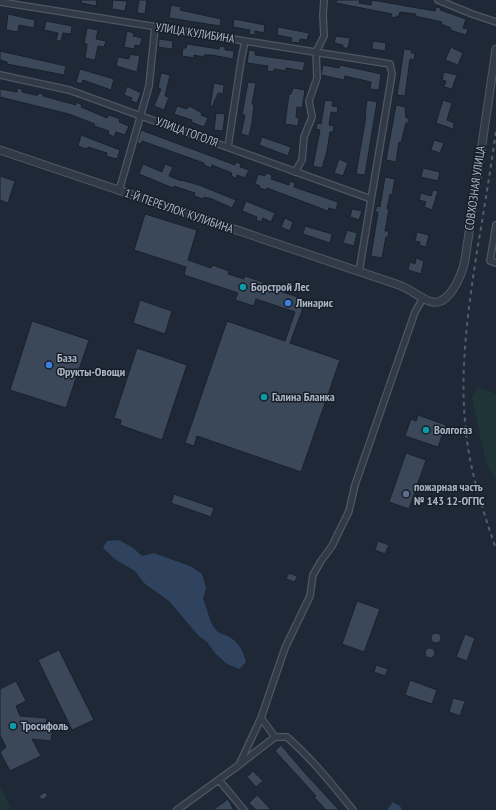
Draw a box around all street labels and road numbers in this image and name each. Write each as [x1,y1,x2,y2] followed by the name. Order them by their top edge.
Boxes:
[154,19,236,46] street label: УЛИЦА КУЛИБИНА
[154,113,220,150] street label: УЛИЦА ГОГОЛЯ
[461,144,488,231] street label: СОВХОЗНАЯ УЛИЦА
[123,185,236,236] street label: 1-Й ПЕРЕУЛОК КУЛИБИНА

